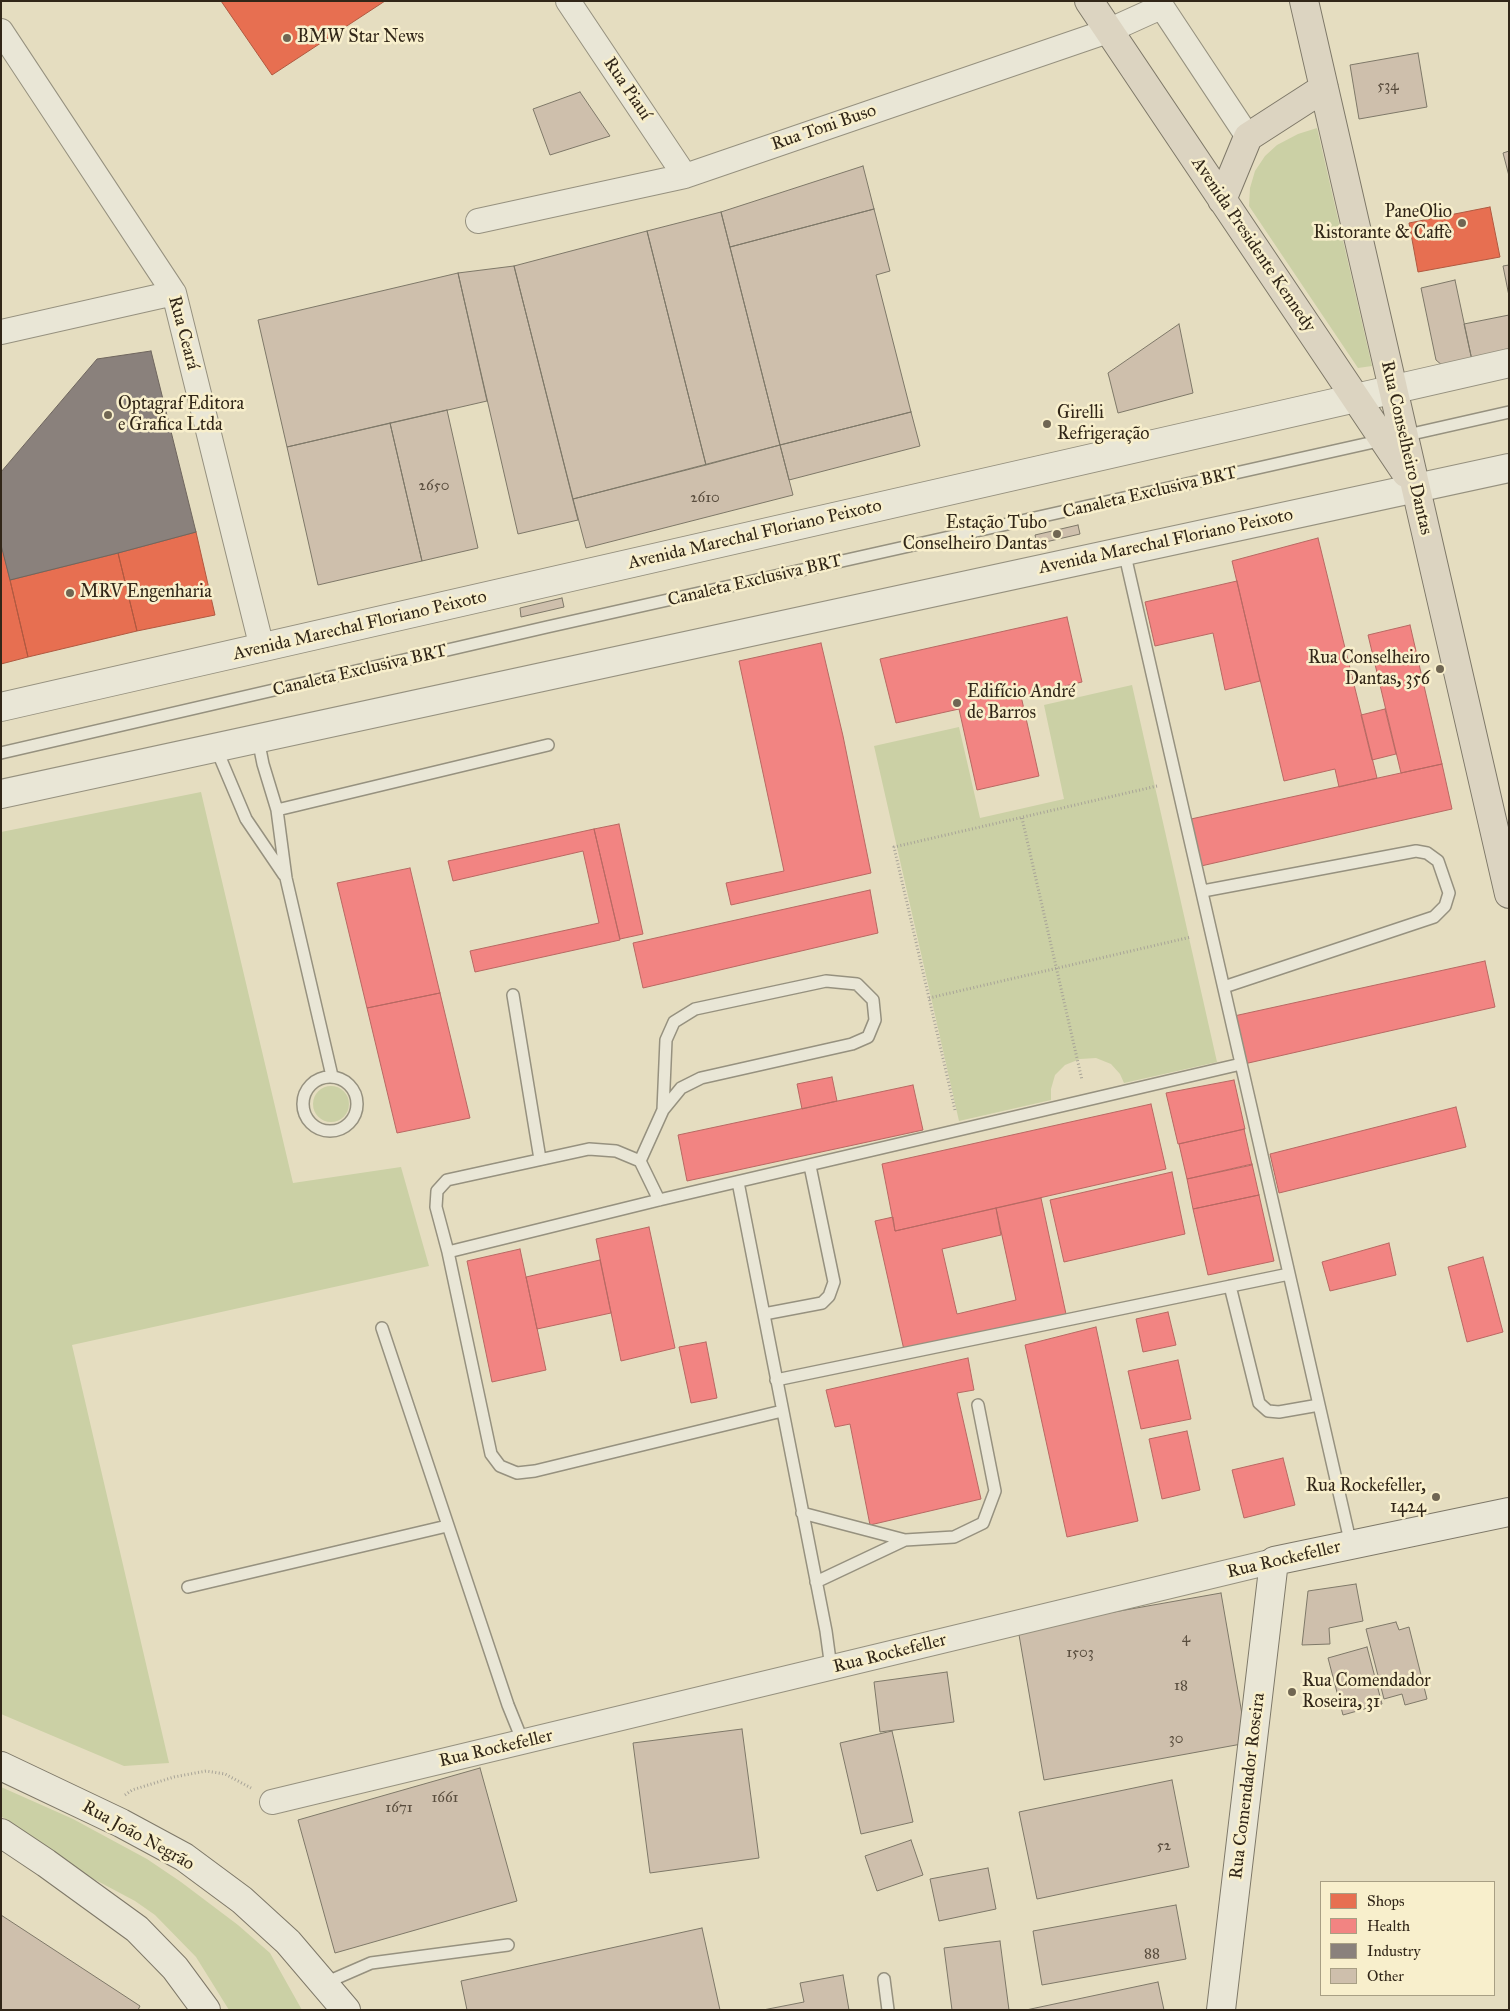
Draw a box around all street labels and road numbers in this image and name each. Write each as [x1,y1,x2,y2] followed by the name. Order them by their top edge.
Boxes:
[598,54,656,124] street label: Rua Piauí
[769,100,879,156] street label: Rua Toni Buso
[1186,153,1320,337] street label: Avenida Presidente Kennedy
[163,294,203,372] street label: Rua Ceará
[1375,359,1437,537] street label: Rua Conselheiro Dantas
[1061,462,1239,524] street label: Canaleta Exclusiva BRT
[626,495,884,575] street label: Avenida Marechal Floriano Peixoto
[1037,504,1295,580] street label: Avenida Marechal Floriano Peixoto
[666,550,844,612] street label: Canaleta Exclusiva BRT
[231,586,489,666] street label: Avenida Marechal Floriano Peixoto
[271,640,449,702] street label: Canaleta Exclusiva BRT
[1225,1536,1343,1584] street label: Rua Rockefeller
[831,1629,949,1679] street label: Rua Rockefeller
[1226,1691,1270,1881] street label: Rua Comendador Roseira
[437,1725,555,1773] street label: Rua Rockefeller
[78,1796,198,1876] street label: Rua João Negrão

